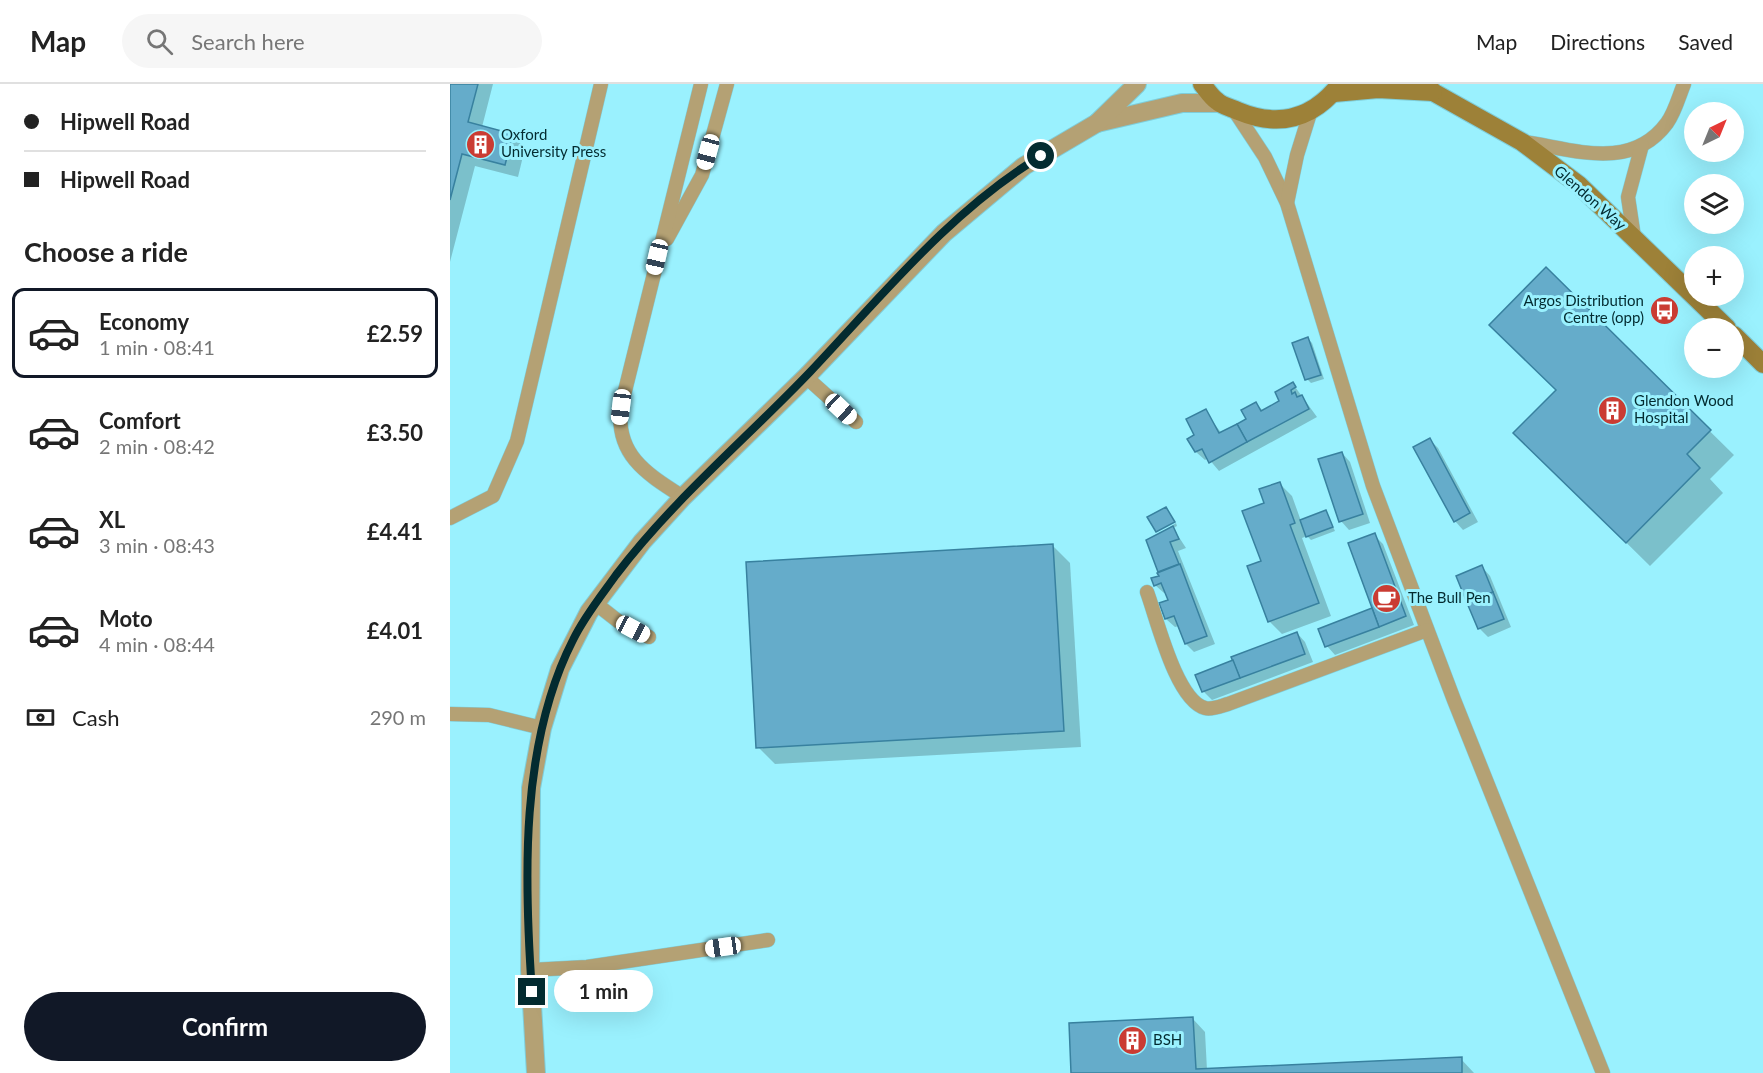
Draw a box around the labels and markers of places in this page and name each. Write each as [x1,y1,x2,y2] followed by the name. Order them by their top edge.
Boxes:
[501,125,606,160] place label: Oxford University Press
[464,128,496,160] building icon: Oxford University Press
[1523,291,1644,326] place label: Argos Distribution Centre (opp)
[1649,294,1681,326] bus stop icon: Argos Distribution Centre (opp)
[1634,391,1734,426] place label: Glendon Wood Hospital
[1597,394,1629,426] building icon: Glendon Wood Hospital
[1371,582,1403,614] cafe icon: The Bull Pen
[1408,588,1491,606] place label: The Bull Pen
[1116,1024,1148,1056] building icon: BSH
[1153,1030,1182,1048] place label: BSH

